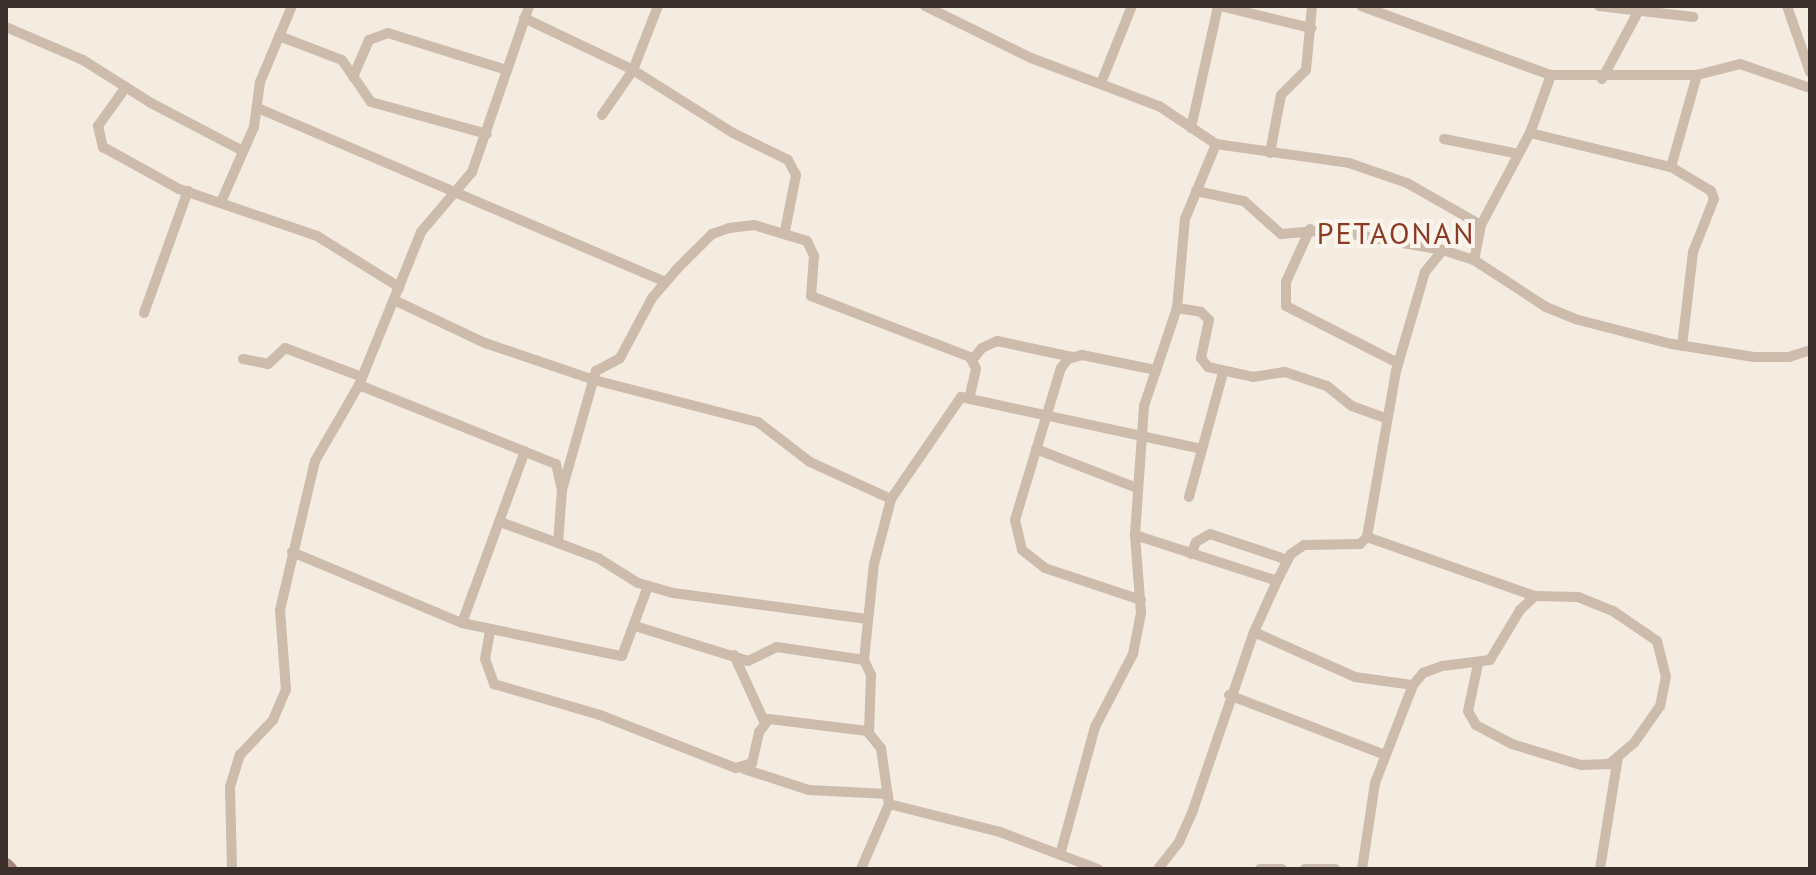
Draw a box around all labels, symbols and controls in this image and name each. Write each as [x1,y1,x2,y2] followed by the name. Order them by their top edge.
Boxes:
[1317,215,1475,251] district label: PETAONAN

